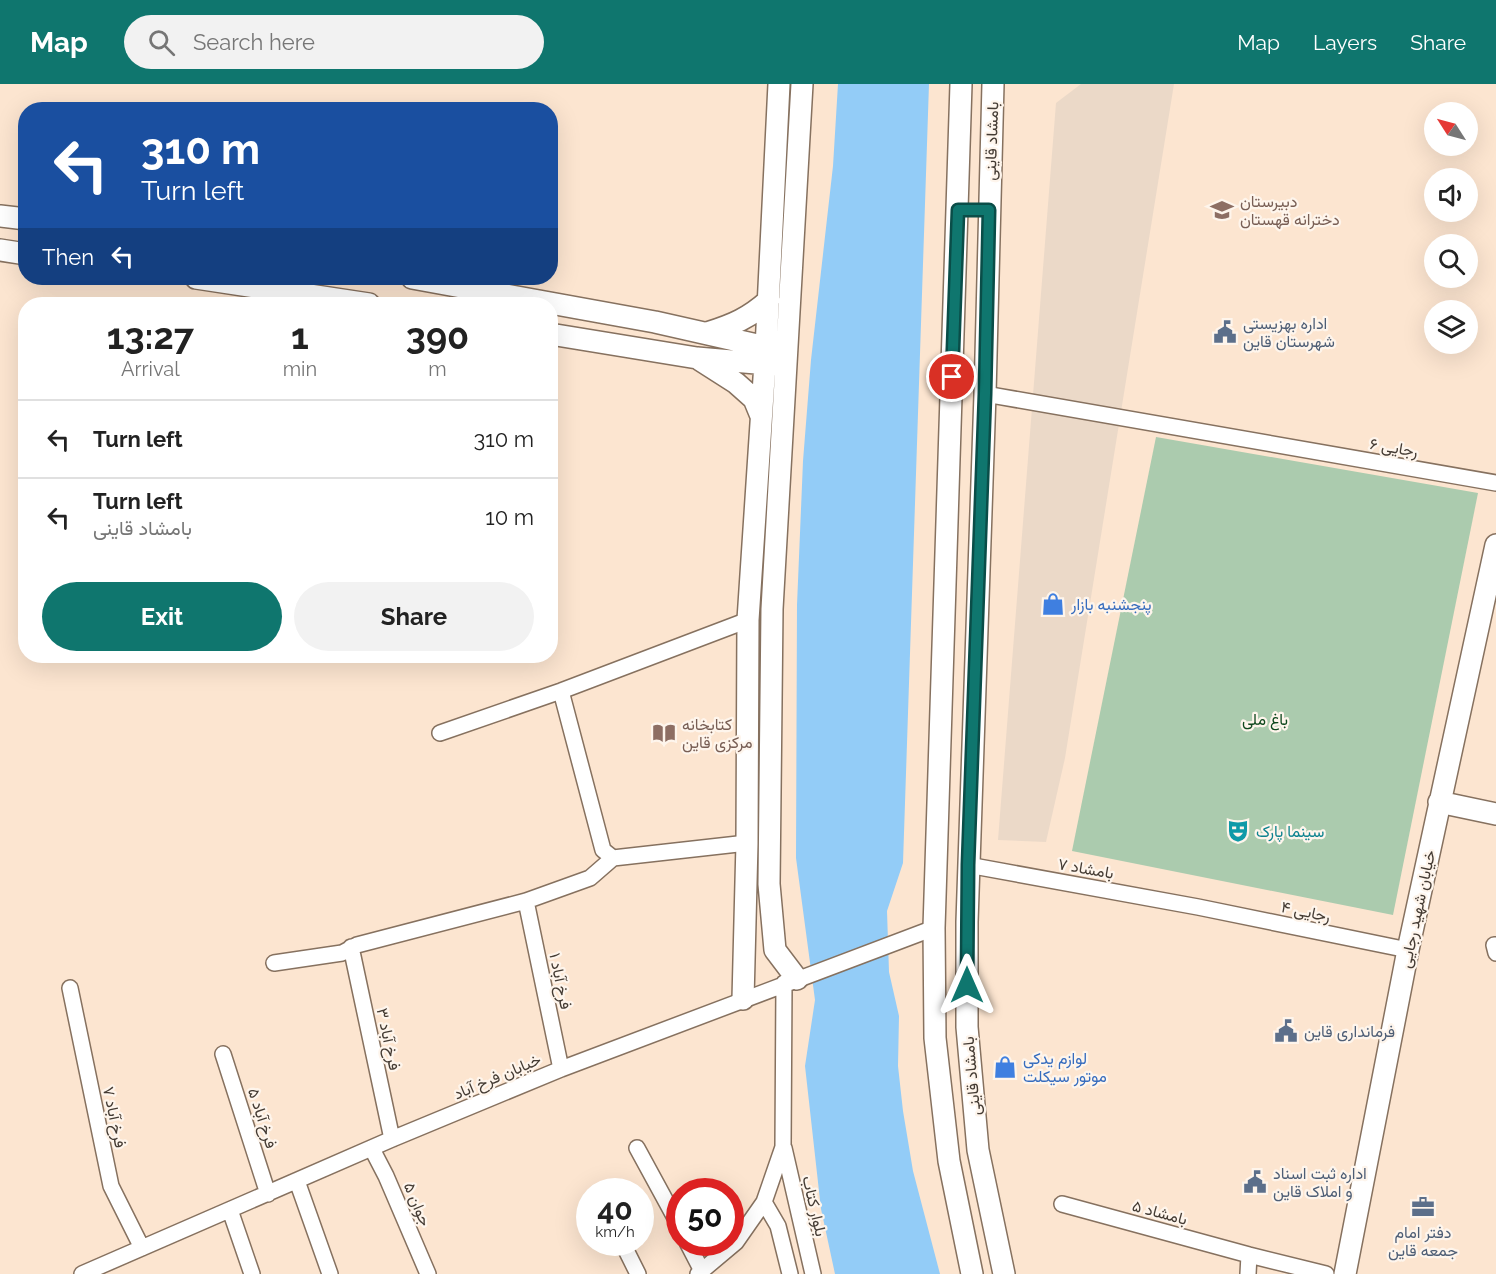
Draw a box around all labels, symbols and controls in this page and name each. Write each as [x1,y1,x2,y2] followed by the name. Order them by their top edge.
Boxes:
[124,15,544,69] search box
[30,26,88,59] text: Map
[145,26,178,59] icon: search
[193,29,315,55] text: Search here
[1237,30,1280,55] text: Map
[1313,30,1377,55] text: Layers
[1410,30,1466,55] text: Share
[981,101,1003,181] street label: بامشاد قاینی
[1424,102,1478,156] north arrow
[1424,102,1478,354] map controls
[141,125,260,174] text: 310 m
[42,126,120,204] icon: left
[1424,168,1478,222] button: sound
[141,175,244,206] text: Turn left
[1240,192,1340,230] place label: دبیرستان دخترانه قهستان
[1209,197,1235,223] school or university icon: دبیرستان دخترانه قهستان
[1424,234,1478,288] button: search
[106,240,139,273] icon: left
[42,244,94,270] text: Then
[1424,300,1478,354] button: layers
[1243,314,1335,352] place label: اداره بهزیستی شهرستان قاین
[107,315,194,357] text: 13:27
[291,315,309,357] text: 1
[406,315,469,357] text: 390
[1212,319,1238,345] public building icon: اداره بهزیستی شهرستان قاین
[926,351,977,402] pin
[121,357,180,381] text: Arrival
[283,357,317,381] text: min
[428,357,447,381] text: m
[935,360,968,393] icon: arrive
[42,423,75,456] icon: left
[93,426,183,452] text: Turn left
[474,426,534,452] text: 310 m
[1368,434,1419,462] street label: رجایی ۶
[93,488,183,514] text: Turn left
[42,501,75,534] icon: left
[485,504,534,530] text: 10 m
[93,516,192,540] text: بامشاد قاینی
[42,582,282,651] button: Exit
[294,582,534,651] button: Share
[1040,591,1066,617] shop icon: پنجشنبه بازار
[1070,595,1152,616] place label: پنجشنبه بازار
[1242,710,1288,731] park label: باغ ملی
[682,715,752,753] place label: کتابخانه مرکزی قاین
[651,720,677,746] library icon: کتابخانه مرکزی قاین
[1225,818,1251,844] theatre icon: سینما پارک
[1256,822,1324,843] place label: سینما پارک
[1396,848,1440,970] street label: خیابان شهید رجایی
[1057,854,1115,883] street label: بامشاد ۷
[1279,897,1332,927] street label: رجایی ۴
[543,951,576,1012] street label: فرخ آباد ۱
[935,953,999,1017] position arrow
[371,1006,404,1072] street label: فرخ آباد ۳
[1273,1018,1299,1044] public building icon: فرمانداری قاین
[1304,1022,1395,1042] place label: فرمانداری قاین
[959,1036,985,1116] street label: بامشاد قاینی
[451,1049,545,1105] street label: خیابان فرخ آباد
[1023,1049,1107,1087] place label: لوازم یدکی موتور سیکلت
[992,1054,1018,1080] shop icon: لوازم یدکی موتور سیکلت
[97,1085,130,1150] street label: فرخ آباد ۷
[242,1086,281,1151] street label: فرخ آباد ۵
[1273,1164,1367,1202] place label: اداره ثبت اسناد و املاک قاین
[1242,1169,1268,1195] public building icon: اداره ثبت اسناد و املاک قاین
[797,1174,831,1238] street label: بلوار کتاب
[666,1178,744,1256] speed limit sign: 50
[399,1179,435,1230] street label: جوان ۵
[597,1192,633,1227] text: 40
[1410,1194,1436,1220] office icon: دفتر امام جمعه قاین
[1130,1196,1190,1229] street label: بامشاد ۵
[595,1223,635,1241] text: km/h
[1388,1223,1458,1261] place label: دفتر امام جمعه قاین

